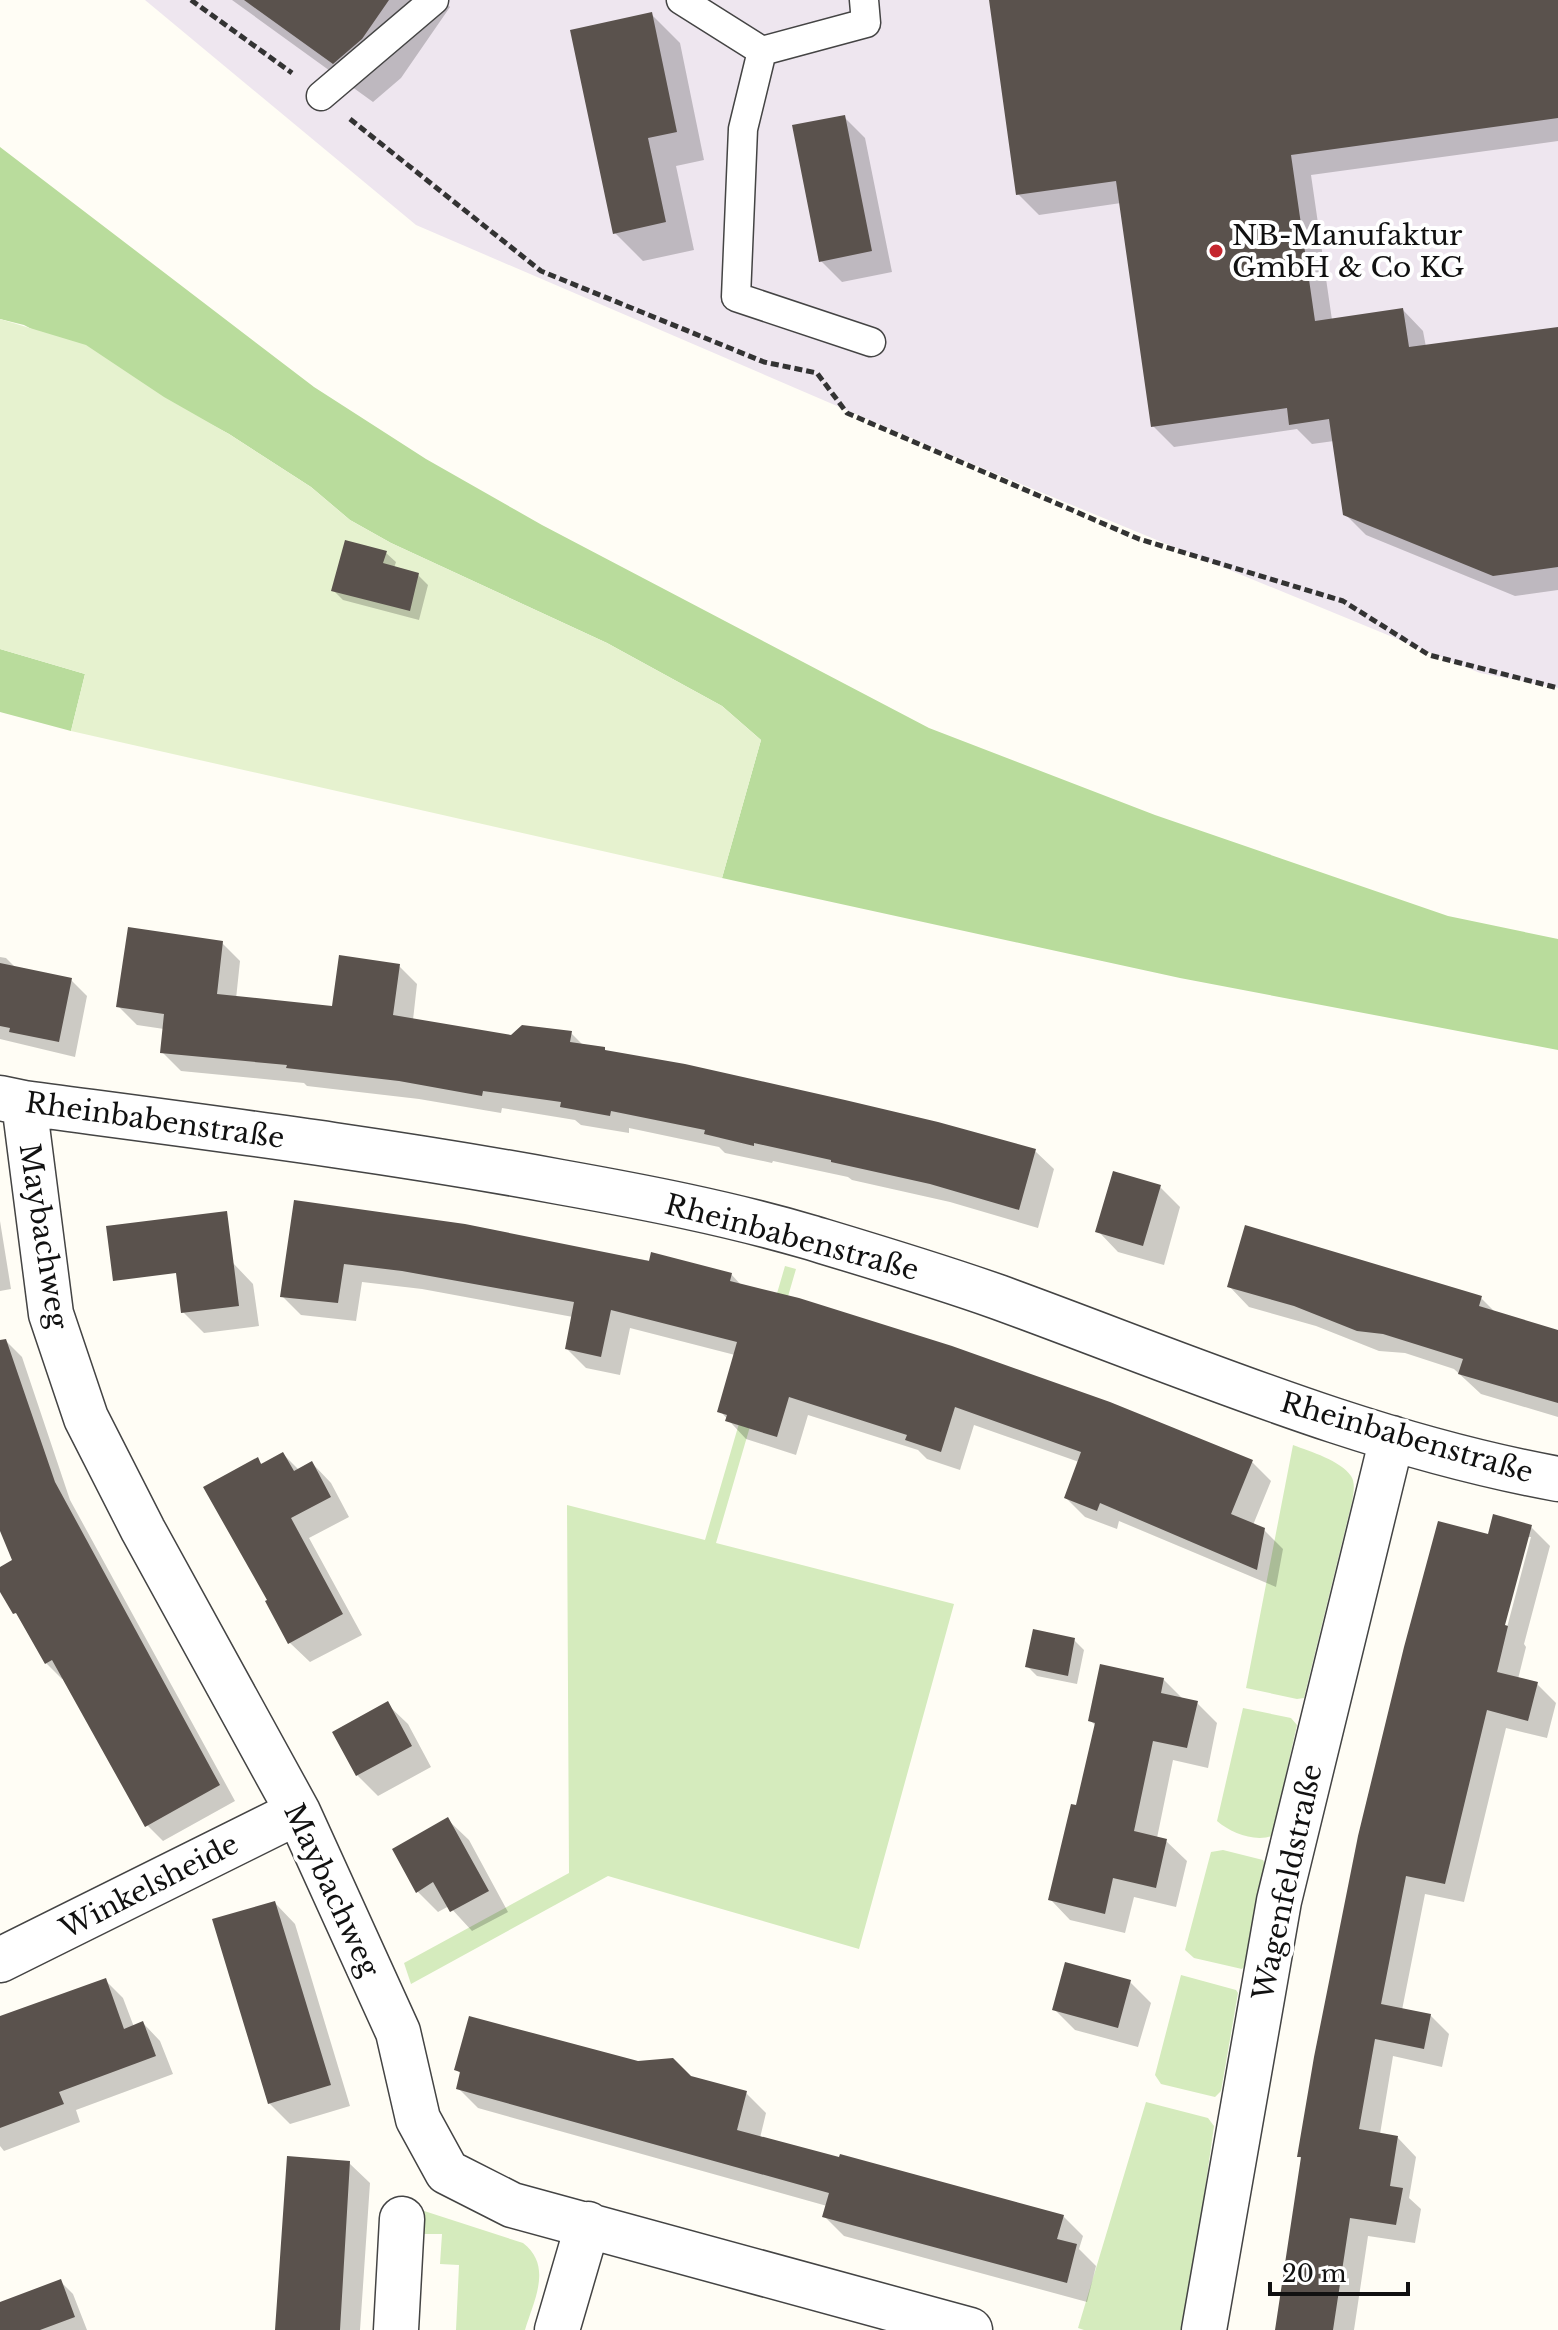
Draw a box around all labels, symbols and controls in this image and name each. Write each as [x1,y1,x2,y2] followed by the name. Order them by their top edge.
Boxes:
[1232,218,1464,285] place label: NB-Manufaktur GmbH & Co KG
[1207,242,1225,260] marker: NB-Manufaktur GmbH & Co KG
[23,1085,287,1156] street label: Rheinbabenstraße
[12,1141,76,1332] street label: Maybachweg
[661,1187,922,1288] street label: Rheinbabenstraße
[1277,1385,1537,1490] street label: Rheinbabenstraße
[1245,1761,1330,2004] street label: Wagenfeldstraße
[276,1798,387,1983] street label: Maybachweg
[53,1826,244,1947] street label: Winkelsheide
[1270,2246,1408,2296] scale bar
[1282,2259,1347,2288] text: 20 m

